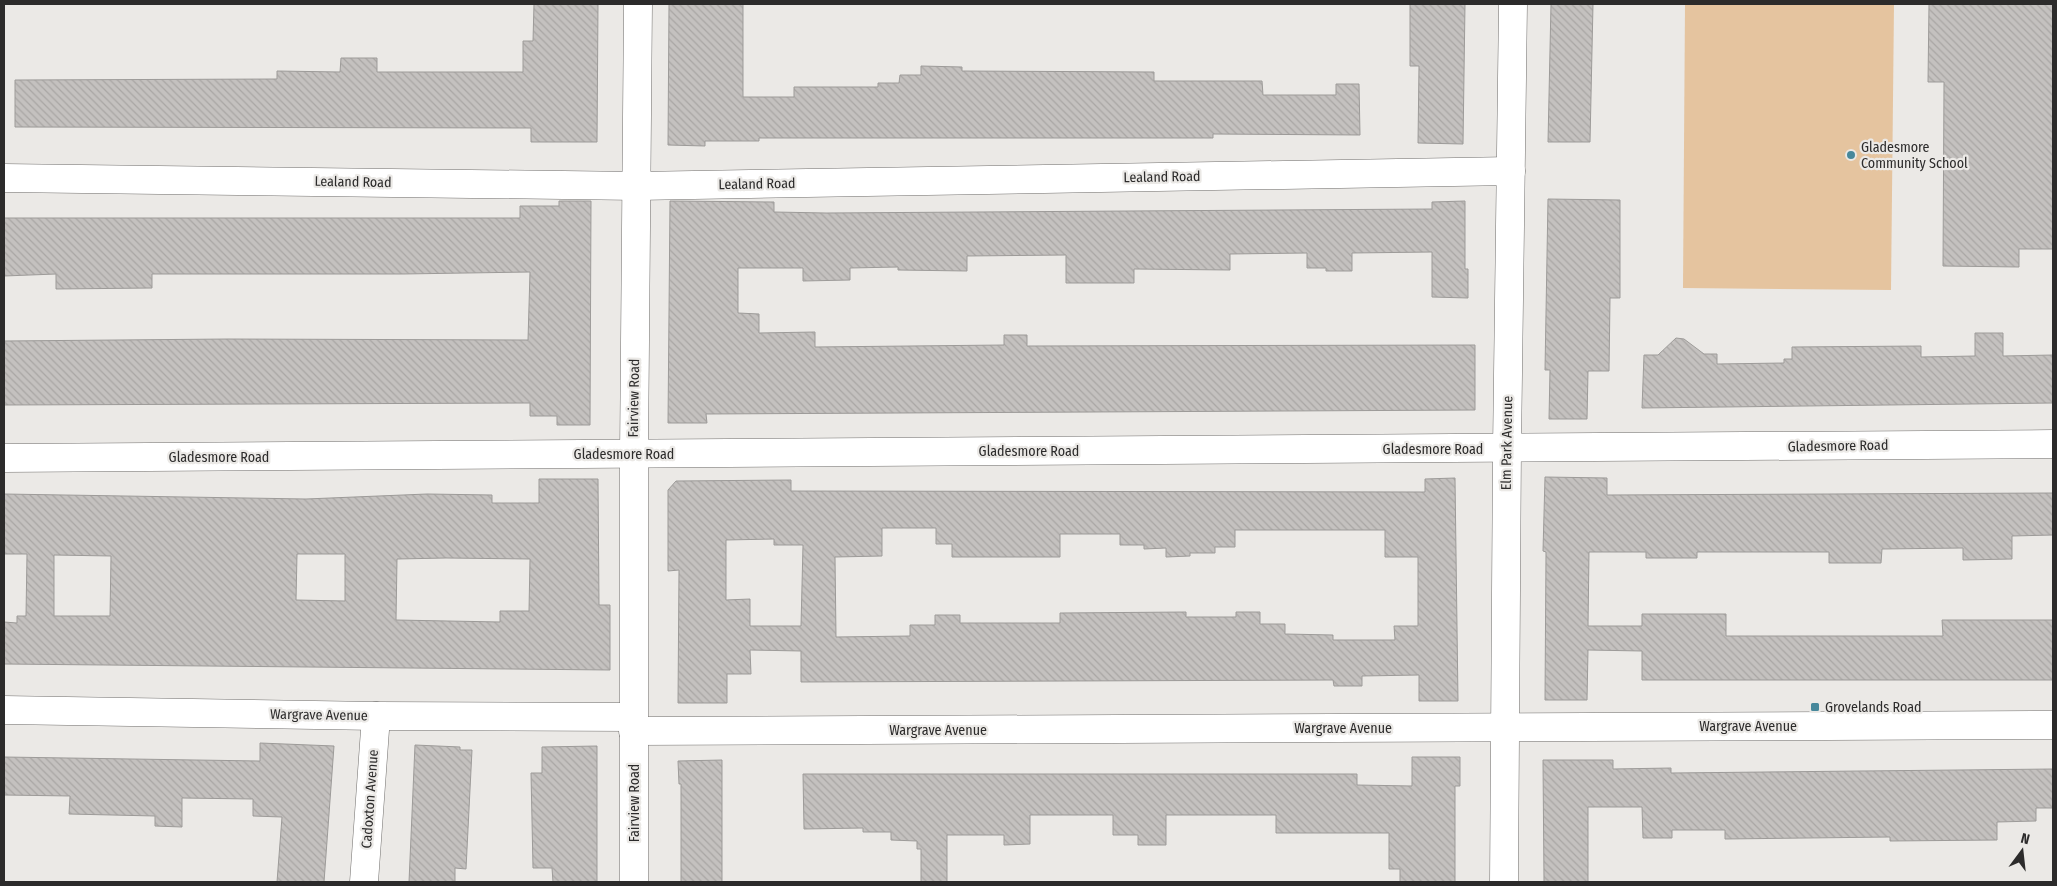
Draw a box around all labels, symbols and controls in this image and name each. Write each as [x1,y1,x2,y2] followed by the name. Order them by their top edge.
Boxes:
[1861,139,1968,172] place label: Gladesmore Community School
[1845,149,1857,161] marker: Gladesmore Community School
[1123,168,1201,186] street label: Lealand Road
[314,173,392,191] street label: Lealand Road
[718,175,796,193] street label: Lealand Road
[625,358,643,438] street label: Fairview Road
[1498,396,1516,490] street label: Elm Park Avenue
[1787,437,1889,455] street label: Gladesmore Road
[1383,441,1483,458] street label: Gladesmore Road
[979,443,1079,460] street label: Gladesmore Road
[574,446,674,463] street label: Gladesmore Road
[169,449,269,466] street label: Gladesmore Road
[1825,699,1922,716] place label: Grovelands Road
[1809,701,1821,713] marker: Grovelands Road
[270,706,368,724] street label: Wargrave Avenue
[1699,718,1797,735] street label: Wargrave Avenue
[1294,720,1392,737] street label: Wargrave Avenue
[889,722,987,739] street label: Wargrave Avenue
[358,749,382,849] street label: Cadoxton Avenue
[626,764,643,842] street label: Fairview Road
[1997,826,2047,876] north arrow
[2019,830,2031,848] text: N

